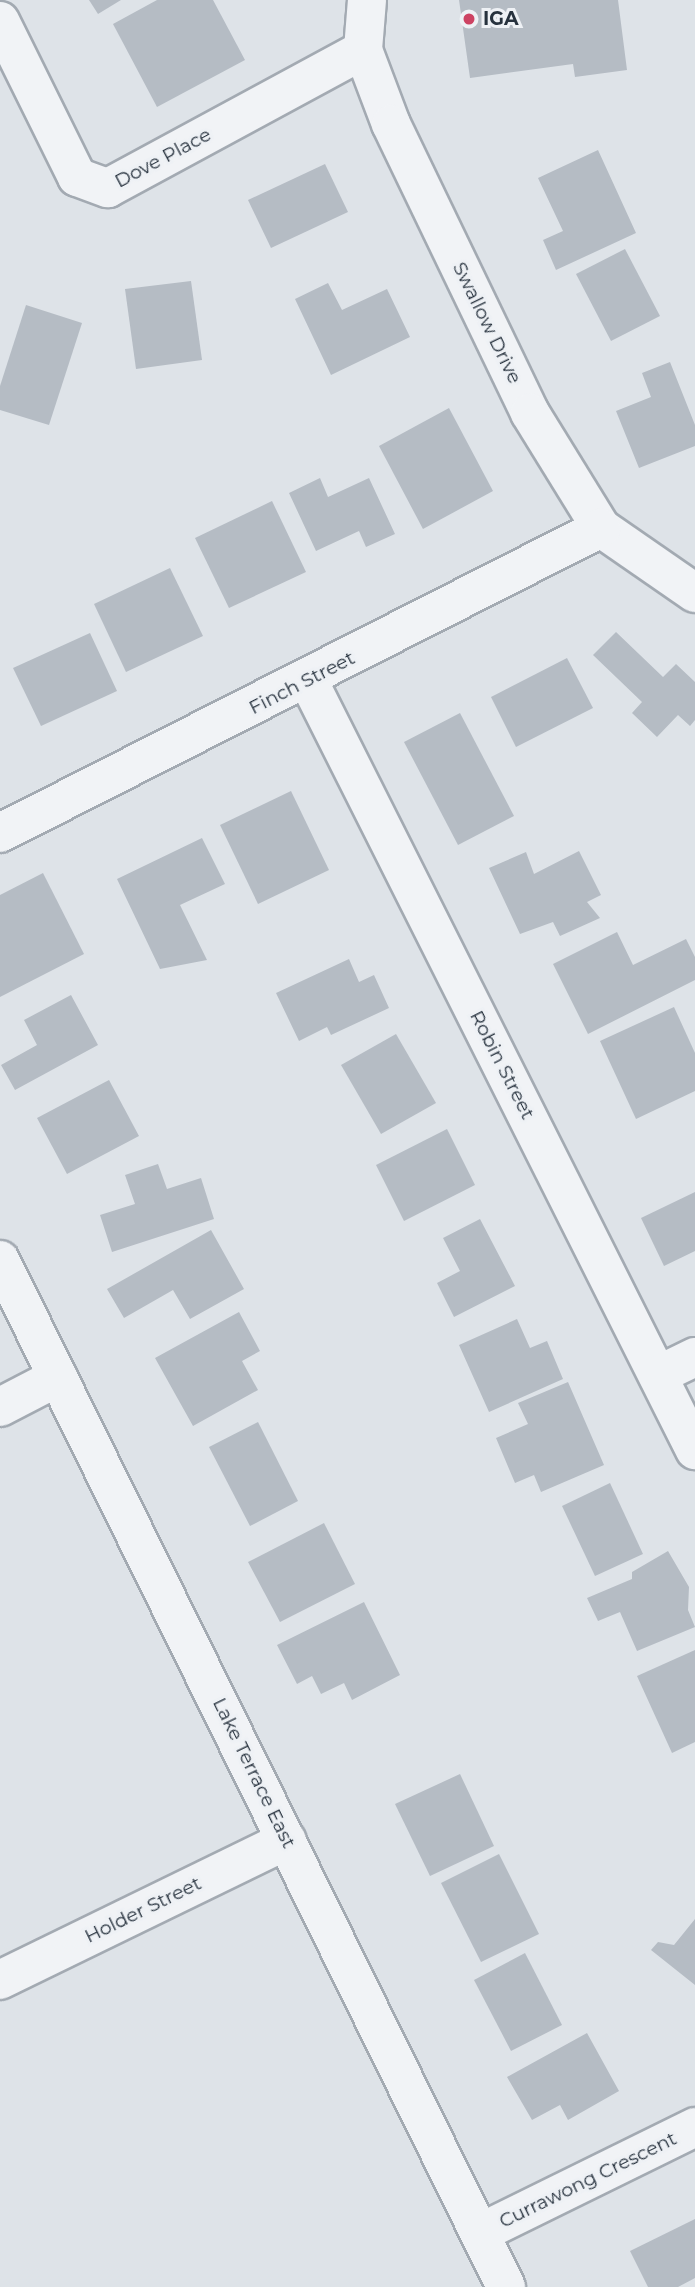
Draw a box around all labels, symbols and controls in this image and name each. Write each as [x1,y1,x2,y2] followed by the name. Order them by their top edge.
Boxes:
[483,8,518,30] place label: IGA
[461,11,477,27] marker: IGA
[111,123,215,193] street label: Dove Place
[448,259,526,387] street label: Swallow Drive
[245,647,359,719] street label: Finch Street
[465,1007,539,1123] street label: Robin Street
[208,1694,300,1852] street label: Lake Terrace East
[81,1872,205,1948] street label: Holder Street
[496,2127,680,2233] street label: Currawong Crescent

